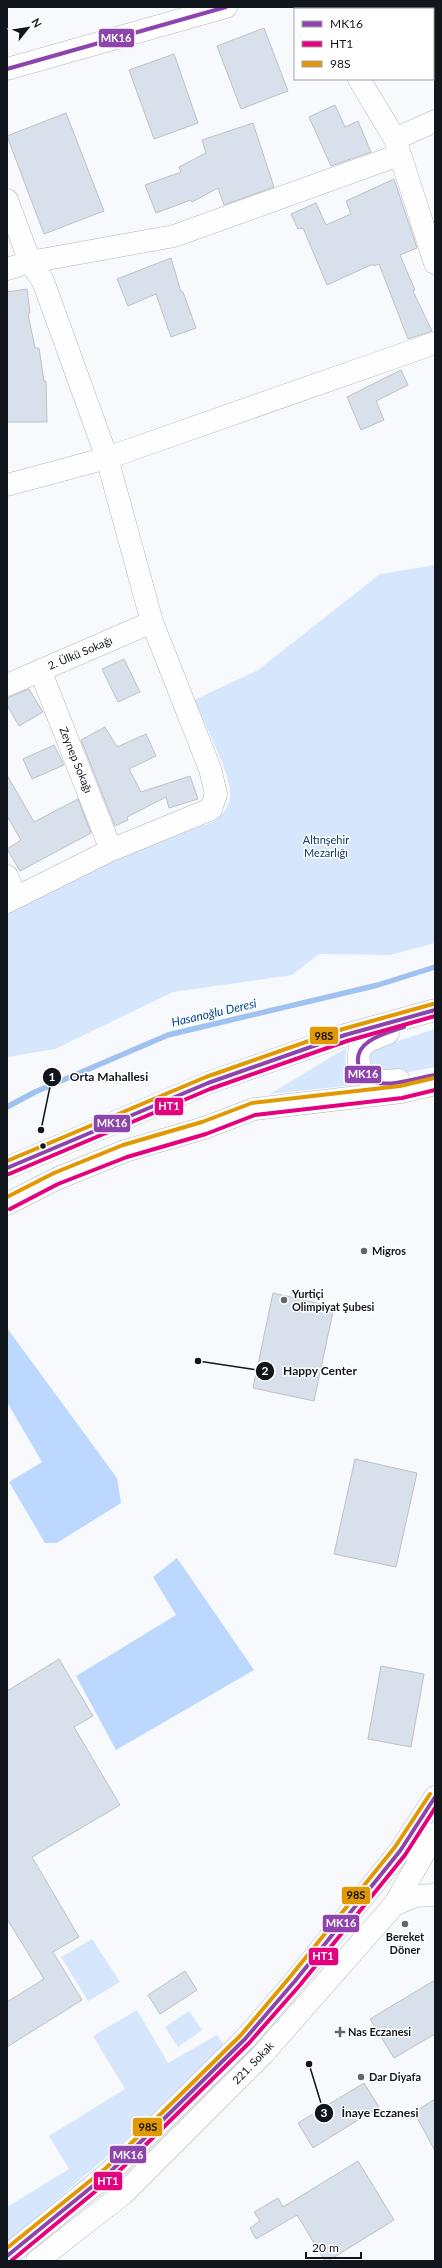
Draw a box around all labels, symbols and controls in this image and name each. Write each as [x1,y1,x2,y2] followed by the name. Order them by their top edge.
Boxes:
[8,8,48,48] north arrow
[294,8,434,80] legend
[29,16,45,30] text: N
[330,16,363,31] text: MK16
[98,28,135,48] line badge: MK16
[101,31,132,44] text: MK16
[330,36,353,51] text: HT1
[330,56,350,71] text: 98S
[46,633,114,672] street label: 2. Ülkü Sokağı
[57,725,96,795] street label: Zeynep Sokağı
[303,833,349,859] park label: Altınşehir Mezarlığı
[170,995,258,1030] water label: Hasanoğlu Deresi
[309,1026,339,1045] line badge: 98S
[315,1029,333,1042] text: 98S
[42,1065,156,1089] callout: Orta Mahallesi
[344,1065,382,1084] line badge: MK16
[348,1067,379,1080] text: MK16
[49,1069,56,1084] text: 1
[70,1069,148,1084] text: Orta Mahallesi
[154,1097,184,1116] line badge: HT1
[158,1099,180,1112] text: HT1
[93,1114,131,1133] line badge: MK16
[97,1116,128,1129] text: MK16
[38,1141,48,1151] unlabelled marker
[372,1244,406,1257] place label: Migros
[359,1246,369,1256] marker: Migros
[291,1287,375,1313] place label: Yurtiçi Olimpiyat Şubesi
[279,1295,289,1305] marker: Yurtiçi Olimpiyat Şubesi
[255,1359,365,1383] callout: Happy Center
[262,1363,269,1378] text: 2
[283,1363,357,1378] text: Happy Center
[341,1886,371,1905] line badge: 98S
[347,1888,365,1901] text: 98S
[322,1914,360,1933] line badge: MK16
[326,1916,357,1929] text: MK16
[400,1919,410,1929] marker: Bereket Döner
[386,1930,425,1956] place label: Bereket Döner
[308,1947,339,1966] line badge: HT1
[312,1949,334,1962] text: HT1
[348,2025,411,2038] place label: Nas Eczanesi
[335,2027,345,2037] marker: Nas Eczanesi
[229,2039,276,2086] street label: 221. Sokak
[369,2070,421,2083] place label: Dar Diyafa
[356,2072,366,2082] marker: Dar Diyafa
[314,2101,427,2125] callout: İnaye Eczanesi
[321,2105,328,2120] text: 3
[341,2105,419,2120] text: İnaye Eczanesi
[132,2117,163,2137] line badge: 98S
[139,2120,157,2133] text: 98S
[109,2145,147,2164] line badge: MK16
[113,2148,144,2161] text: MK16
[93,2171,123,2191] line badge: HT1
[97,2174,119,2187] text: HT1
[306,2234,361,2260] scale bar
[312,2240,339,2255] text: 20 m

